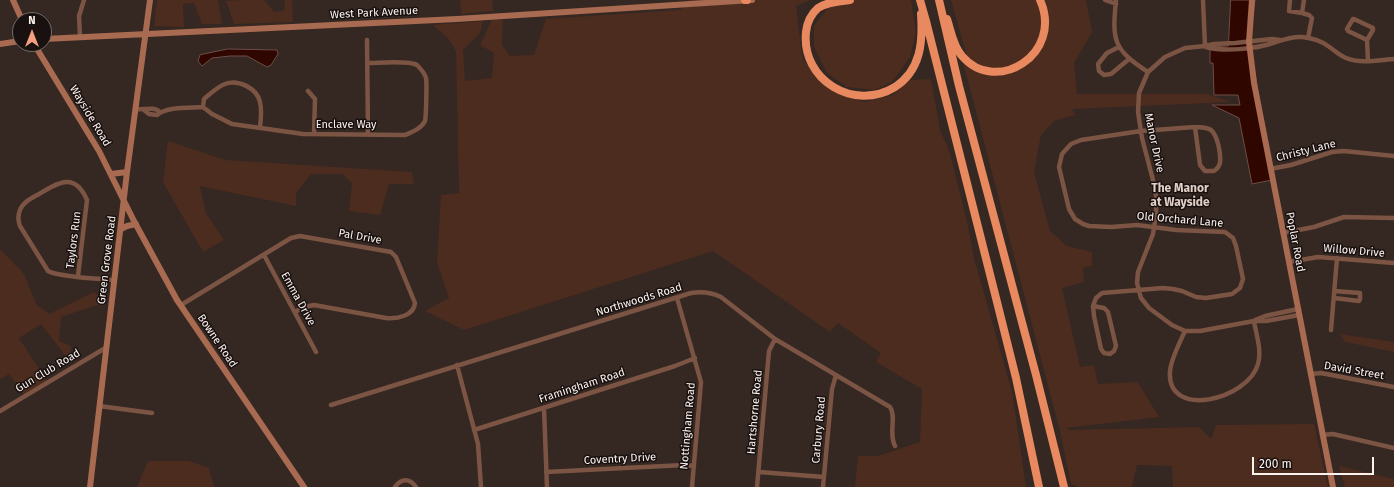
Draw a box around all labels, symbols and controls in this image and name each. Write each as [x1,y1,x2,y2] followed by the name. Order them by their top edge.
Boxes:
[330,4,418,22] street label: West Park Avenue
[12,12,52,52] north arrow
[28,14,36,27] text: N
[67,83,113,149] street label: Wayside Road
[1141,112,1167,174] street label: Manor Drive
[316,118,376,132] street label: Enclave Way
[1275,137,1337,165] street label: Christy Lane
[1150,182,1210,210] district label: The Manor at Wayside
[1136,210,1224,230] street label: Old Orchard Lane
[64,211,84,269] street label: Taylors Run
[1283,211,1307,273] street label: Poplar Road
[95,215,119,305] street label: Green Grove Road
[337,227,383,247] street label: Pal Drive
[1323,242,1385,260] street label: Willow Drive
[278,270,318,328] street label: Emma Drive
[594,281,684,319] street label: Northwoods Road
[194,312,240,370] street label: Bowne Road
[13,346,83,396] street label: Gun Club Road
[1323,359,1385,383] street label: David Street
[537,366,627,406] street label: Framingham Road
[745,369,765,455] street label: Hartshorne Road
[678,382,698,470] street label: Nottingham Road
[809,396,829,464] street label: Carbury Road
[1254,449,1376,475] scale bar
[583,451,657,467] street label: Coventry Drive
[1259,457,1292,471] text: 200 m

